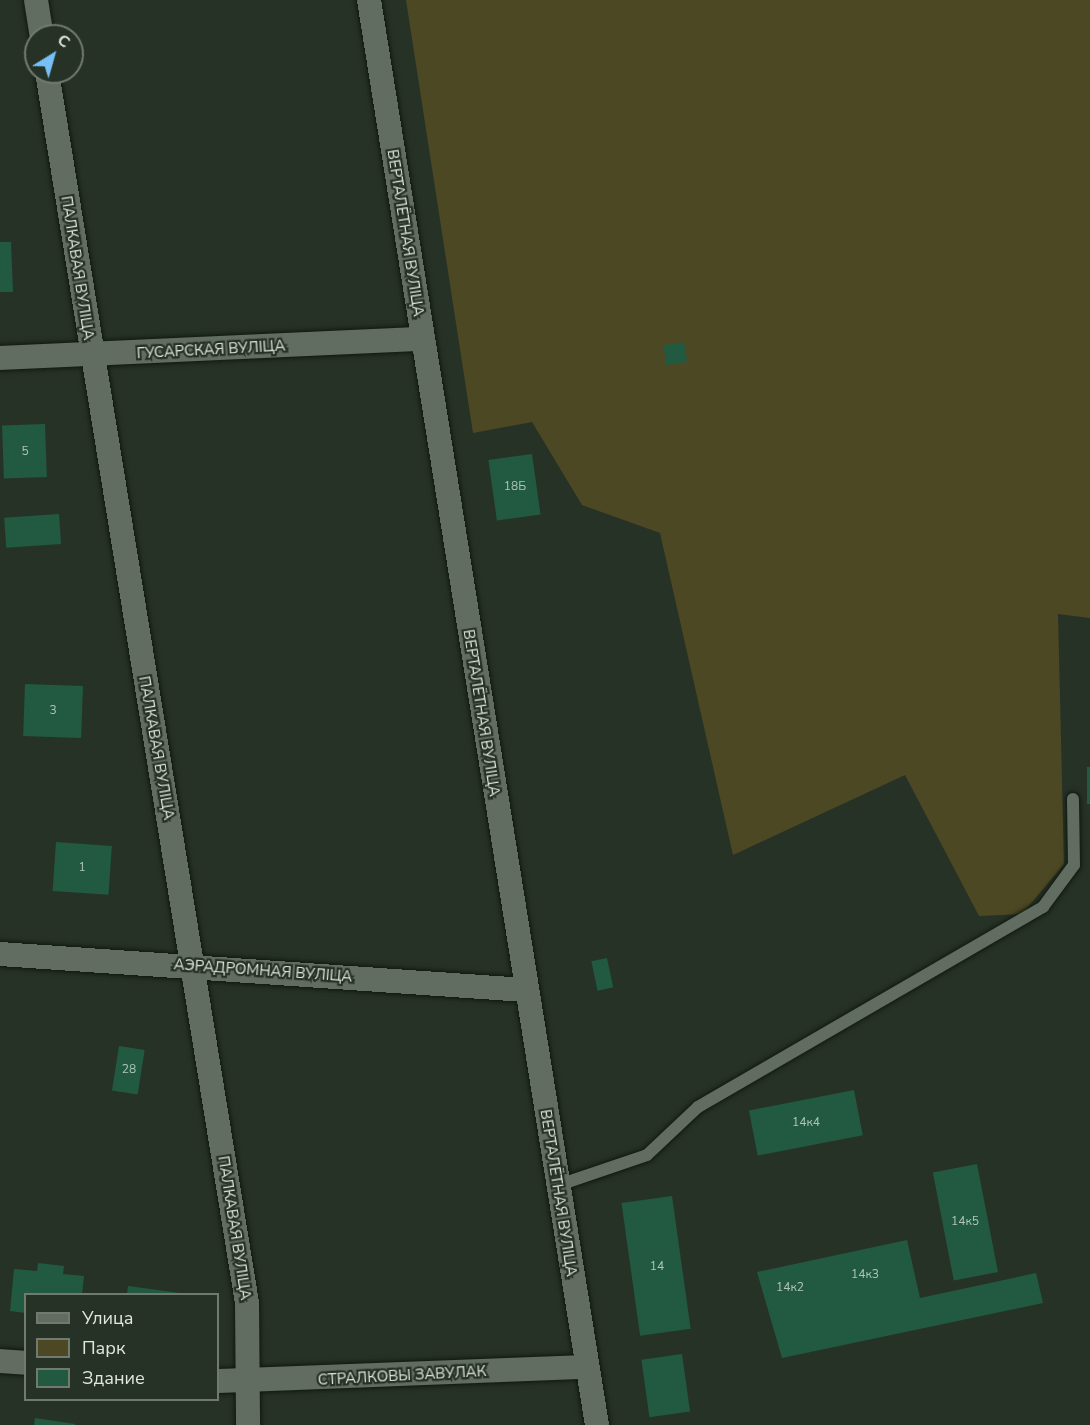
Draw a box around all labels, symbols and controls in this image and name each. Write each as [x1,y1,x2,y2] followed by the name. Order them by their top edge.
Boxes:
[24,24,84,84] north arrow
[53,29,75,53] text: С
[383,148,427,318] street label: ВЕРТАЛЁТНАЯ ВУЛІЦА
[57,195,97,341] street label: ПАЛКАВАЯ ВУЛІЦА
[136,337,286,363] street label: ГУСАРСКАЯ ВУЛІЦА
[21,445,29,459] house number: 5
[504,480,526,494] house number: 18Б
[459,628,503,798] street label: ВЕРТАЛЁТНАЯ ВУЛІЦА
[134,675,178,821] street label: ПАЛКАВАЯ ВУЛІЦА
[49,704,57,718] house number: 3
[78,861,86,875] house number: 1
[173,956,353,986] street label: АЭРАДРОМНАЯ ВУЛІЦА
[122,1063,136,1077] house number: 28
[536,1108,580,1278] street label: ВЕРТАЛЁТНАЯ ВУЛІЦА
[792,1116,820,1130] house number: 14к4
[214,1155,254,1301] street label: ПАЛКАВАЯ ВУЛІЦА
[951,1215,979,1229] house number: 14к5
[650,1260,664,1274] house number: 14
[851,1268,879,1282] house number: 14к3
[776,1281,804,1295] house number: 14к2
[24,1293,219,1401] legend
[82,1306,133,1330] text: Улица
[82,1336,125,1360] text: Парк
[317,1363,487,1389] street label: СТРАЛКОВЫ ЗАВУЛАК
[82,1366,145,1390] text: Здание

